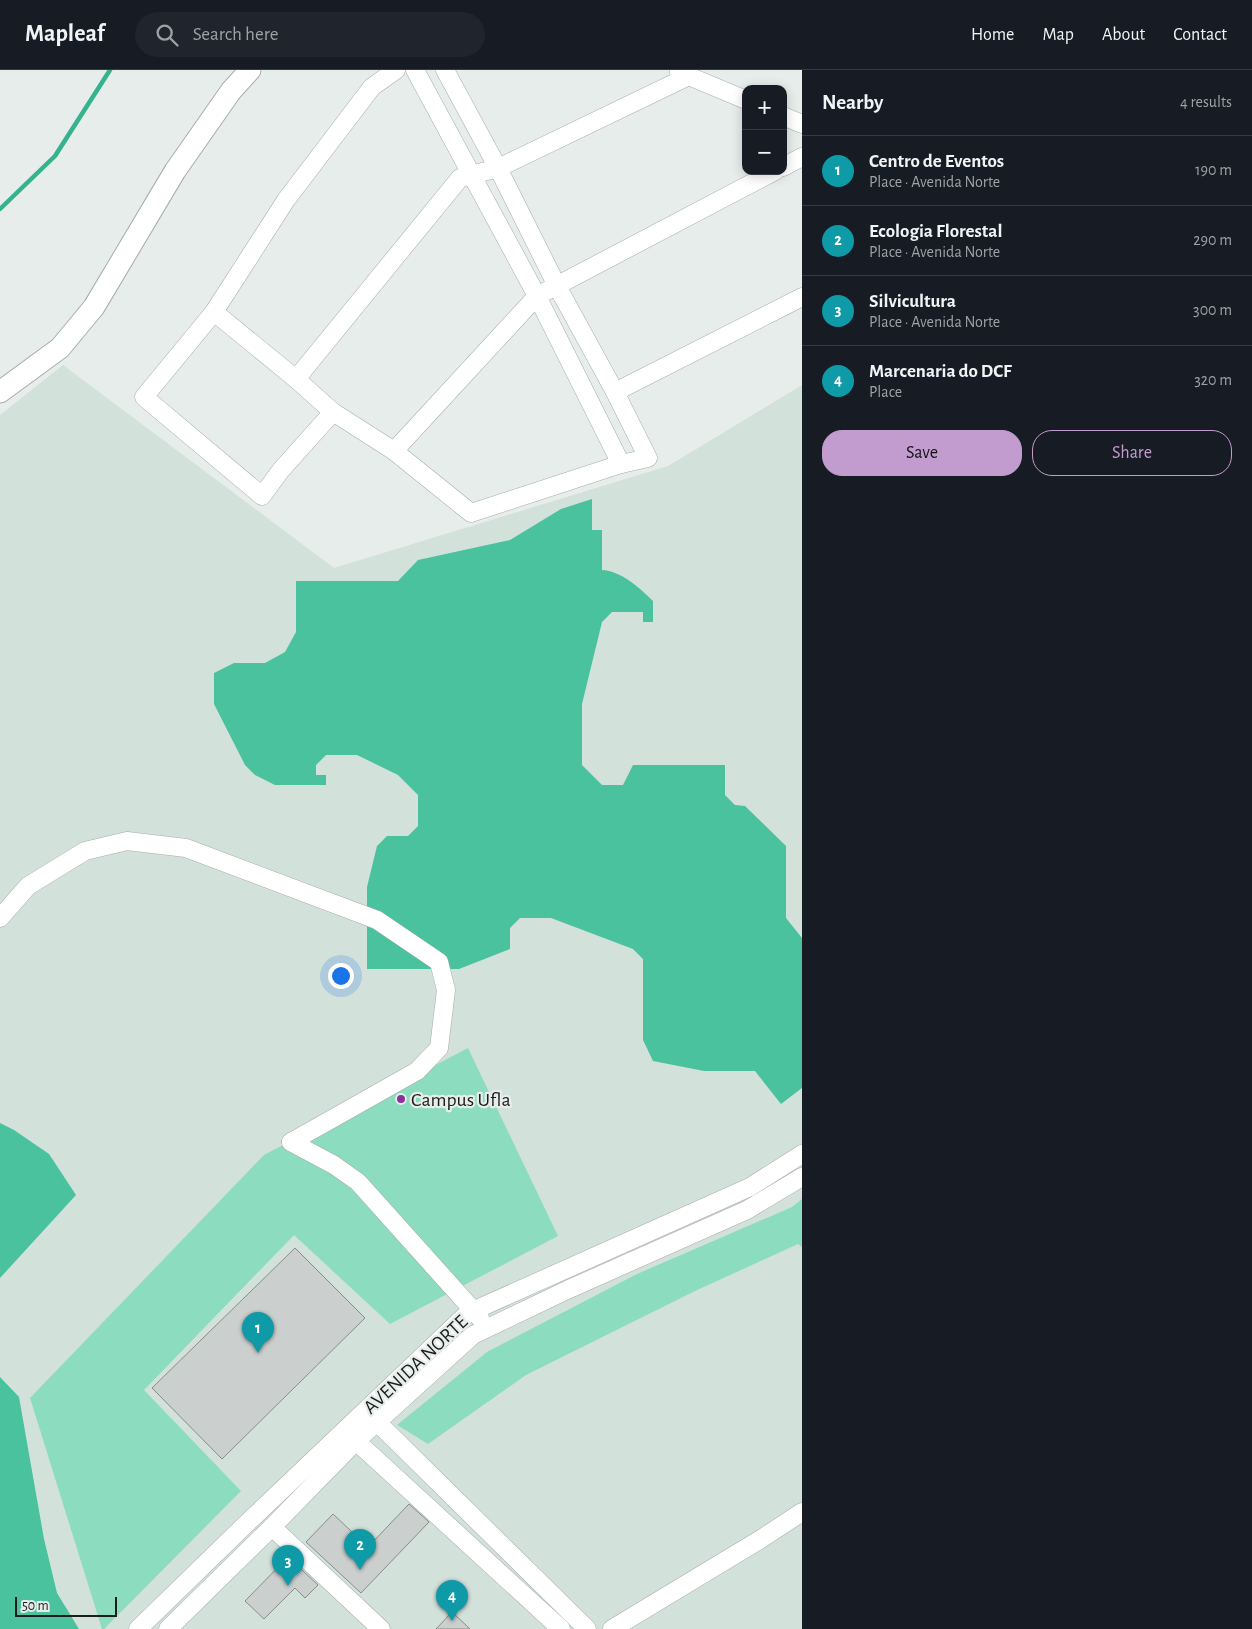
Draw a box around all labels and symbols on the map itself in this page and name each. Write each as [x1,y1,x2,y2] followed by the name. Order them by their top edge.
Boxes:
[328,963,354,989] your location
[411,1090,511,1110] place label: Campus Ufla
[395,1093,407,1105] marker: Campus Ufla
[360,1311,472,1418] street label: AVENIDA NORTE
[242,1312,274,1353] pin: 1
[344,1529,376,1570] pin: 2
[272,1545,304,1586] pin: 3
[436,1580,468,1621] pin: 4
[15,1594,118,1617] scale bar

